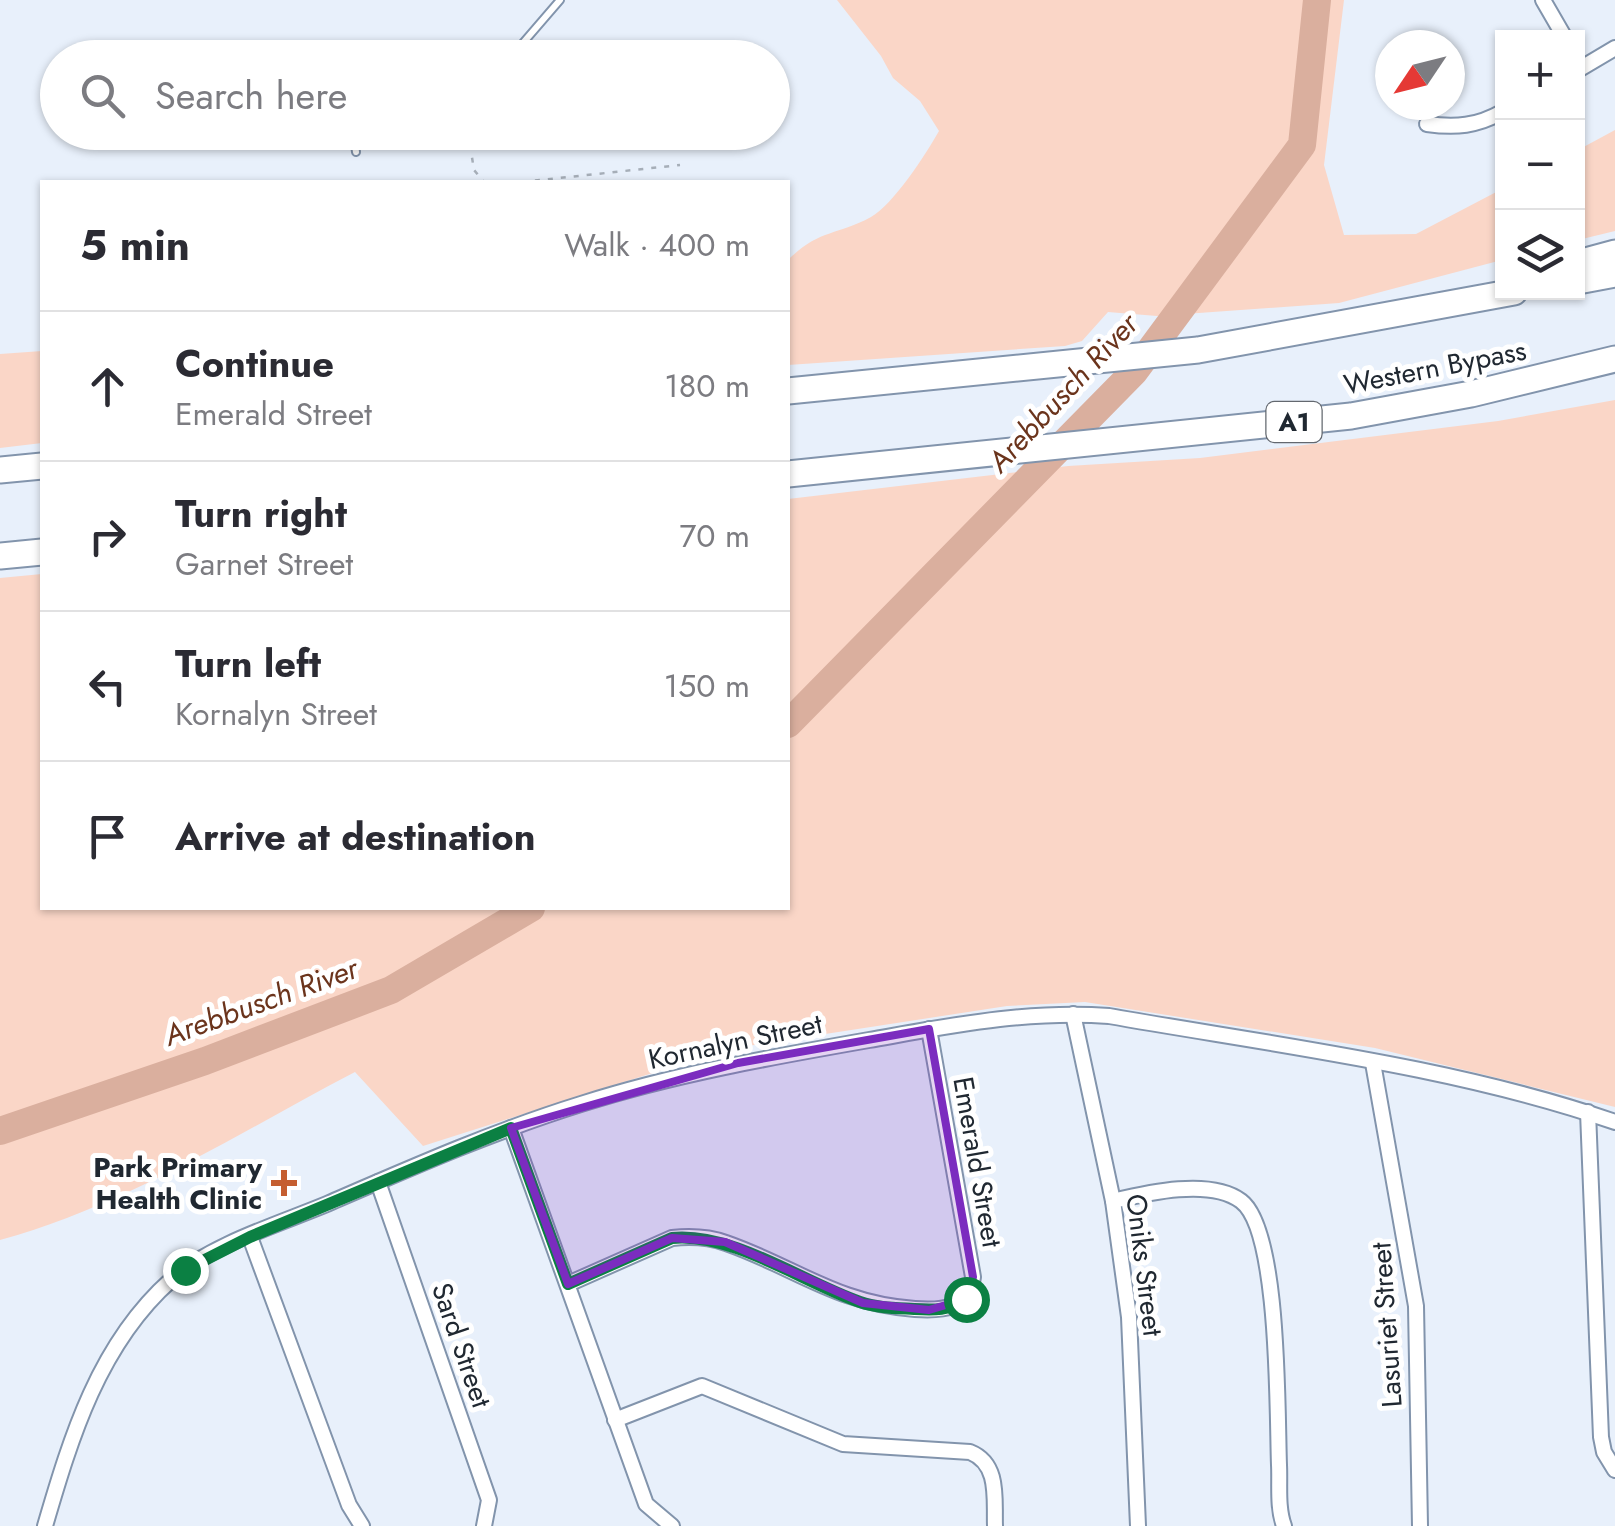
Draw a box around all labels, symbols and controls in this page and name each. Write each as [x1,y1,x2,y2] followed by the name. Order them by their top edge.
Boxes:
[1375,30,1465,120] north arrow
[1495,30,1585,300] map controls
[1495,30,1585,120] button: +
[40,40,790,150] search box
[75,68,130,123] icon: search
[155,68,347,123] text: Search here
[1495,120,1585,210] button: −
[1495,210,1585,300] button: layers
[80,215,190,276] text: 5 min
[564,222,750,268] text: Walk · 400 m
[977,302,1149,482] water label: Arebbusch River
[1340,330,1530,405] street label: Western Bypass
[175,336,334,391] text: Continue
[80,359,135,414] icon: ahead
[664,363,750,409] text: 180 m
[175,391,372,437] text: Emerald Street
[1266,402,1322,442] road number: A1
[175,486,347,541] text: Turn right
[80,509,135,564] icon: right
[679,513,750,559] text: 70 m
[175,541,353,587] text: Garnet Street
[175,636,321,691] text: Turn left
[80,659,135,714] icon: left
[664,663,750,709] text: 150 m
[175,691,377,737] text: Kornalyn Street
[80,809,135,864] icon: arrive
[175,809,536,864] text: Arrive at destination
[157,946,366,1057] water label: Arebbusch River
[644,1003,826,1080] street label: Kornalyn Street
[942,1074,1013,1251] street label: Emerald Street
[93,1147,262,1220] place label: Park Primary Health Clinic
[271,1170,297,1196] marker: Park Primary Health Clinic
[1115,1192,1174,1339] street label: Oniks Street
[1360,1241,1413,1409] street label: Lasuriet Street
[163,1248,209,1294] route end
[421,1277,502,1413] street label: Sard Street
[944,1277,990,1323] route start

